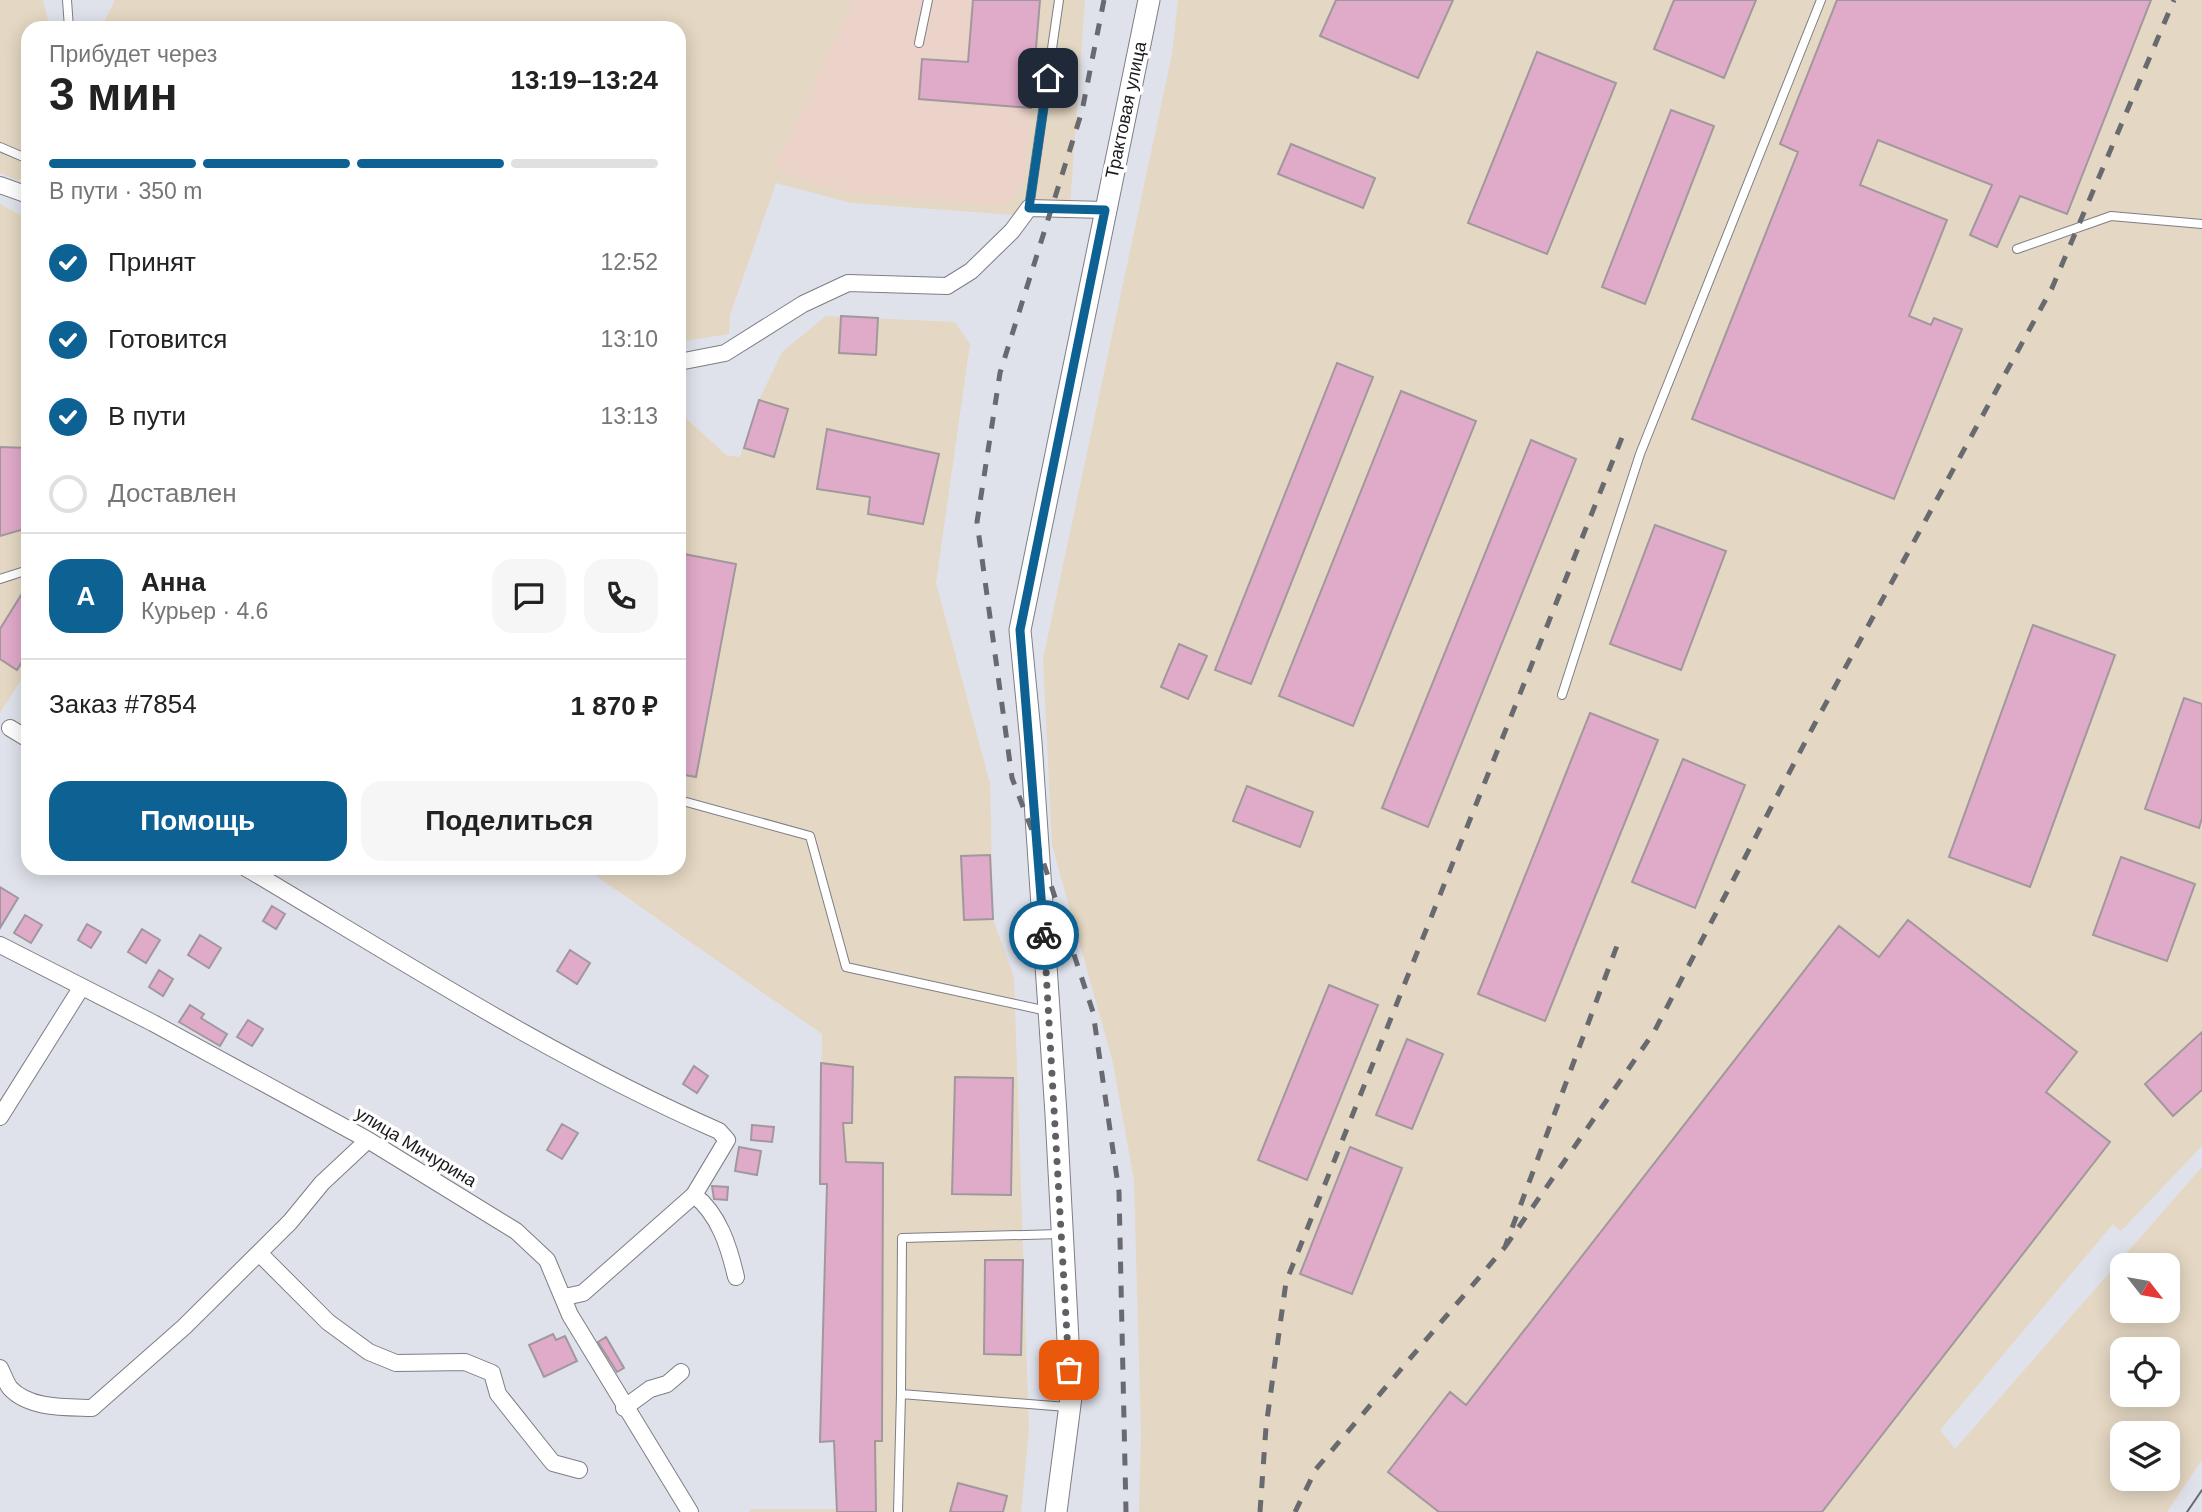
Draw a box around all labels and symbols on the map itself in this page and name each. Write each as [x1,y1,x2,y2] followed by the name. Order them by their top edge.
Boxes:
[1102,39,1151,180] street label: Трактовая улица
[1018,48,1078,108] pin
[1009,900,1079,970] courier
[352,1103,481,1192] street label: улица Мичурина
[2110,1253,2180,1323] north arrow
[1039,1340,1099,1400] pin

